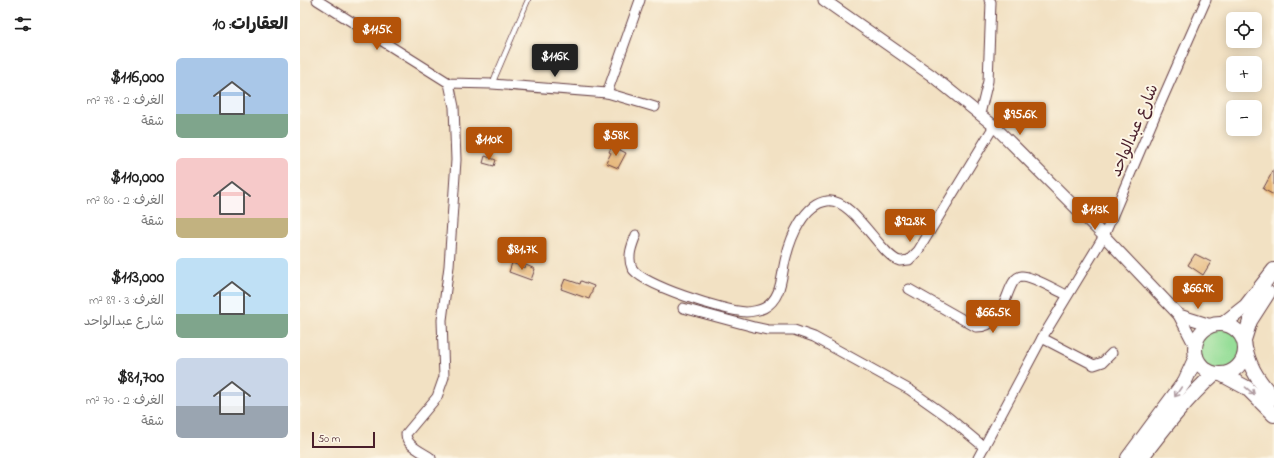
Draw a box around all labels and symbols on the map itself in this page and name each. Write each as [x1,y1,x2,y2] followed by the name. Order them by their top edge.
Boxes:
[349,17,405,51] pin: $115K
[527,44,583,78] pin: $116K
[1104,81,1165,181] street label: شارع عبدالواحد
[987,102,1053,136] pin: $95.6K
[592,123,640,157] pin: $58K
[461,127,517,161] pin: $110K
[1067,197,1123,231] pin: $113K
[877,209,943,243] pin: $92.8K
[489,237,555,271] pin: $81.7K
[1165,276,1231,310] pin: $66.9K
[960,300,1026,334] pin: $66.5K
[1174,386,1182,397] one-way arrow
[1245,386,1255,395] one-way arrow
[312,430,375,449] scale bar

